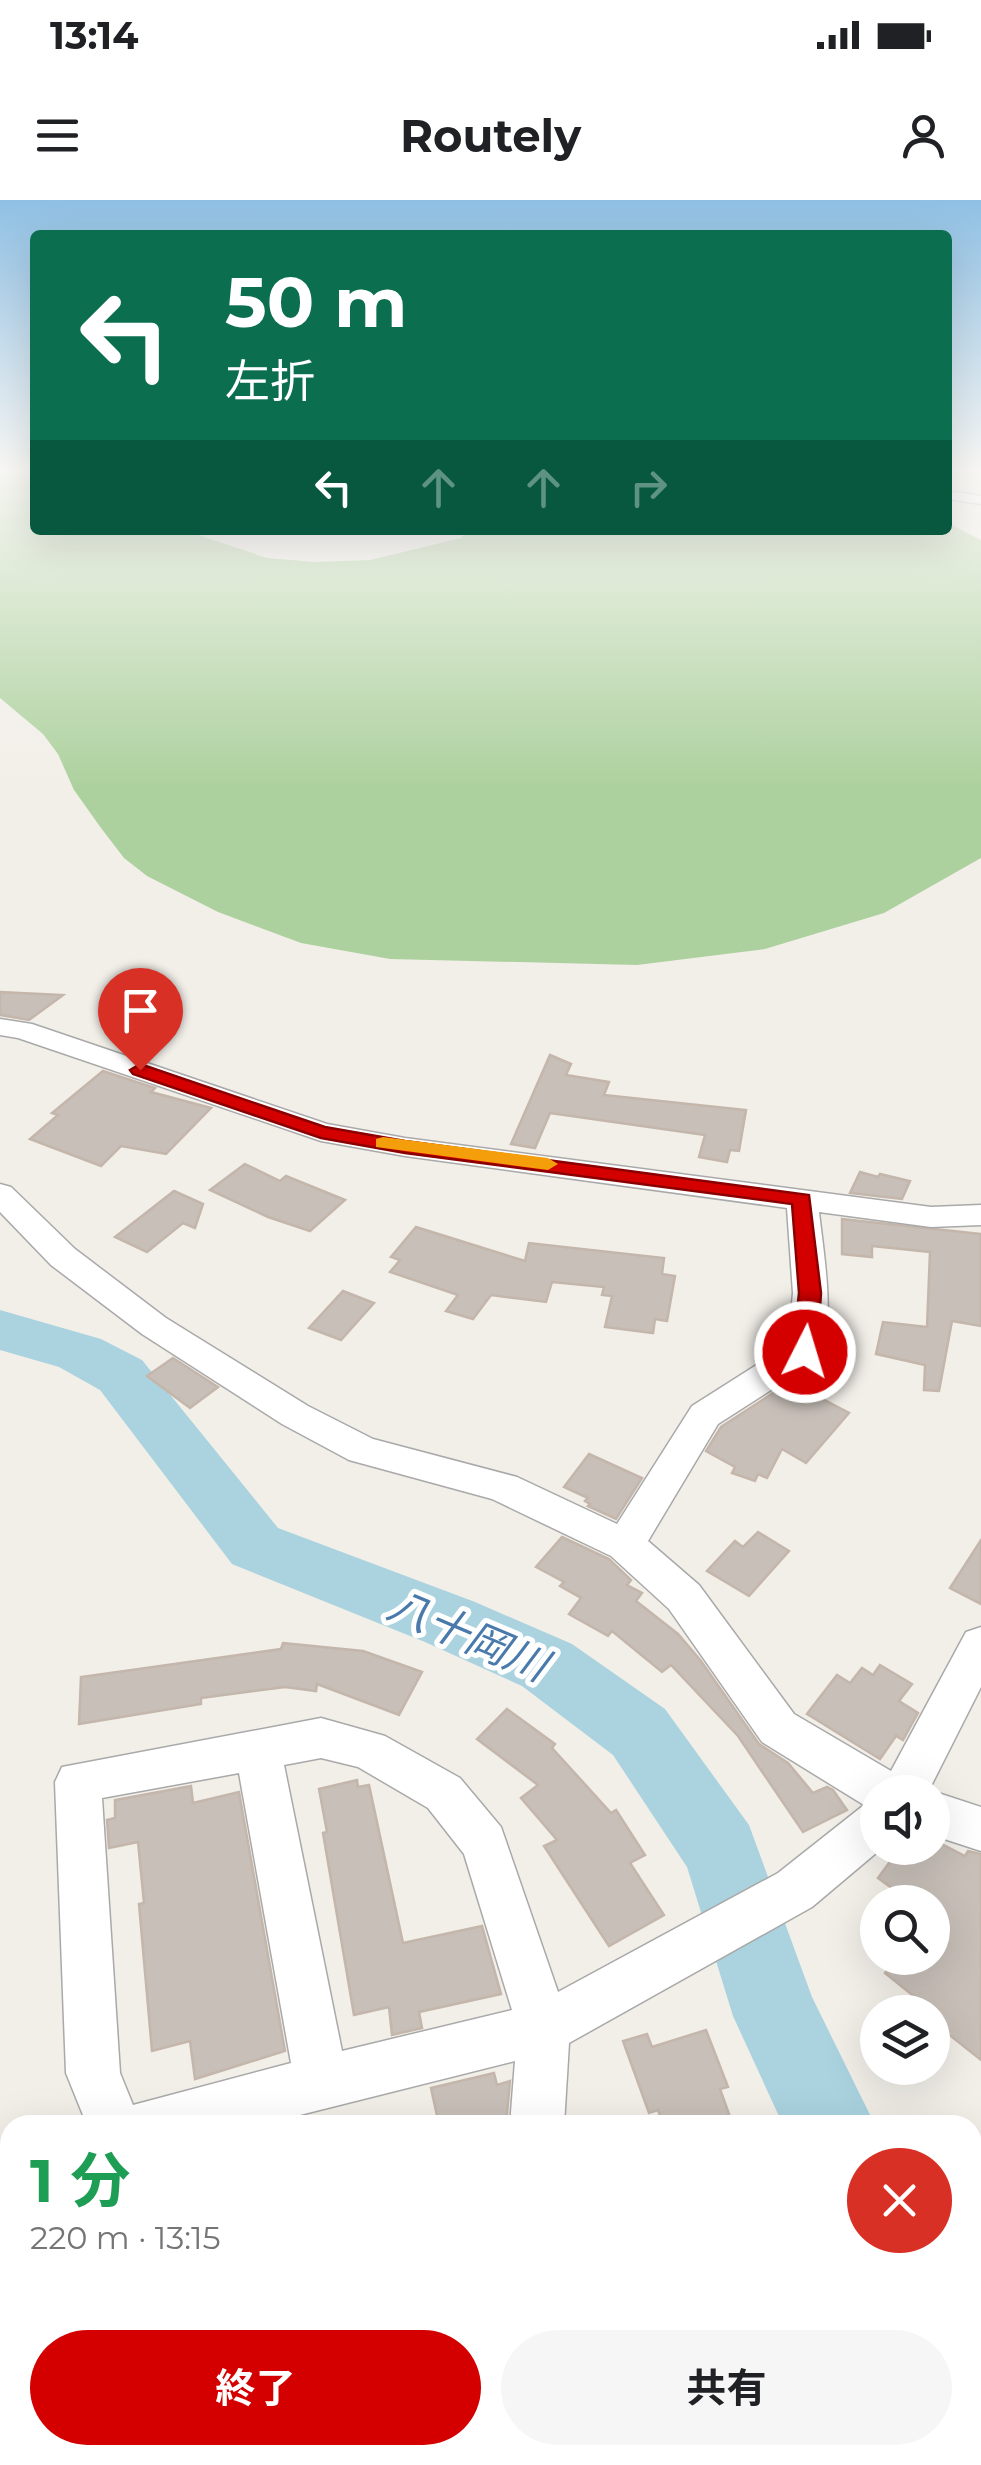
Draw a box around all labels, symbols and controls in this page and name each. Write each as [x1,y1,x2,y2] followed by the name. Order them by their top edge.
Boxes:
[50,12,138,59] text: 13:14
[30,108,85,163] icon: menu
[400,108,581,163] text: Routely
[896,108,951,163] icon: person
[225,259,407,345] text: 50 m
[60,270,190,400] icon: left
[225,353,315,408] text: 左折
[306,460,361,515] icon: left
[411,460,466,515] icon: ahead
[516,460,571,515] icon: ahead
[621,460,676,515] icon: right
[98,968,183,1071] pin
[113,983,168,1038] icon: arrive
[753,1300,857,1404] position arrow
[381,1578,559,1693] water label: 八十岡川
[860,1775,950,2085] map controls
[860,1775,950,1865] button: sound
[860,1885,950,1975] button: search
[860,1995,950,2085] button: layers
[30,2144,131,2217] text: 1 分
[847,2148,952,2253] button: close
[30,2218,221,2257] text: 220 m · 13:15
[30,2330,481,2445] button: 終了
[501,2330,952,2445] button: 共有

